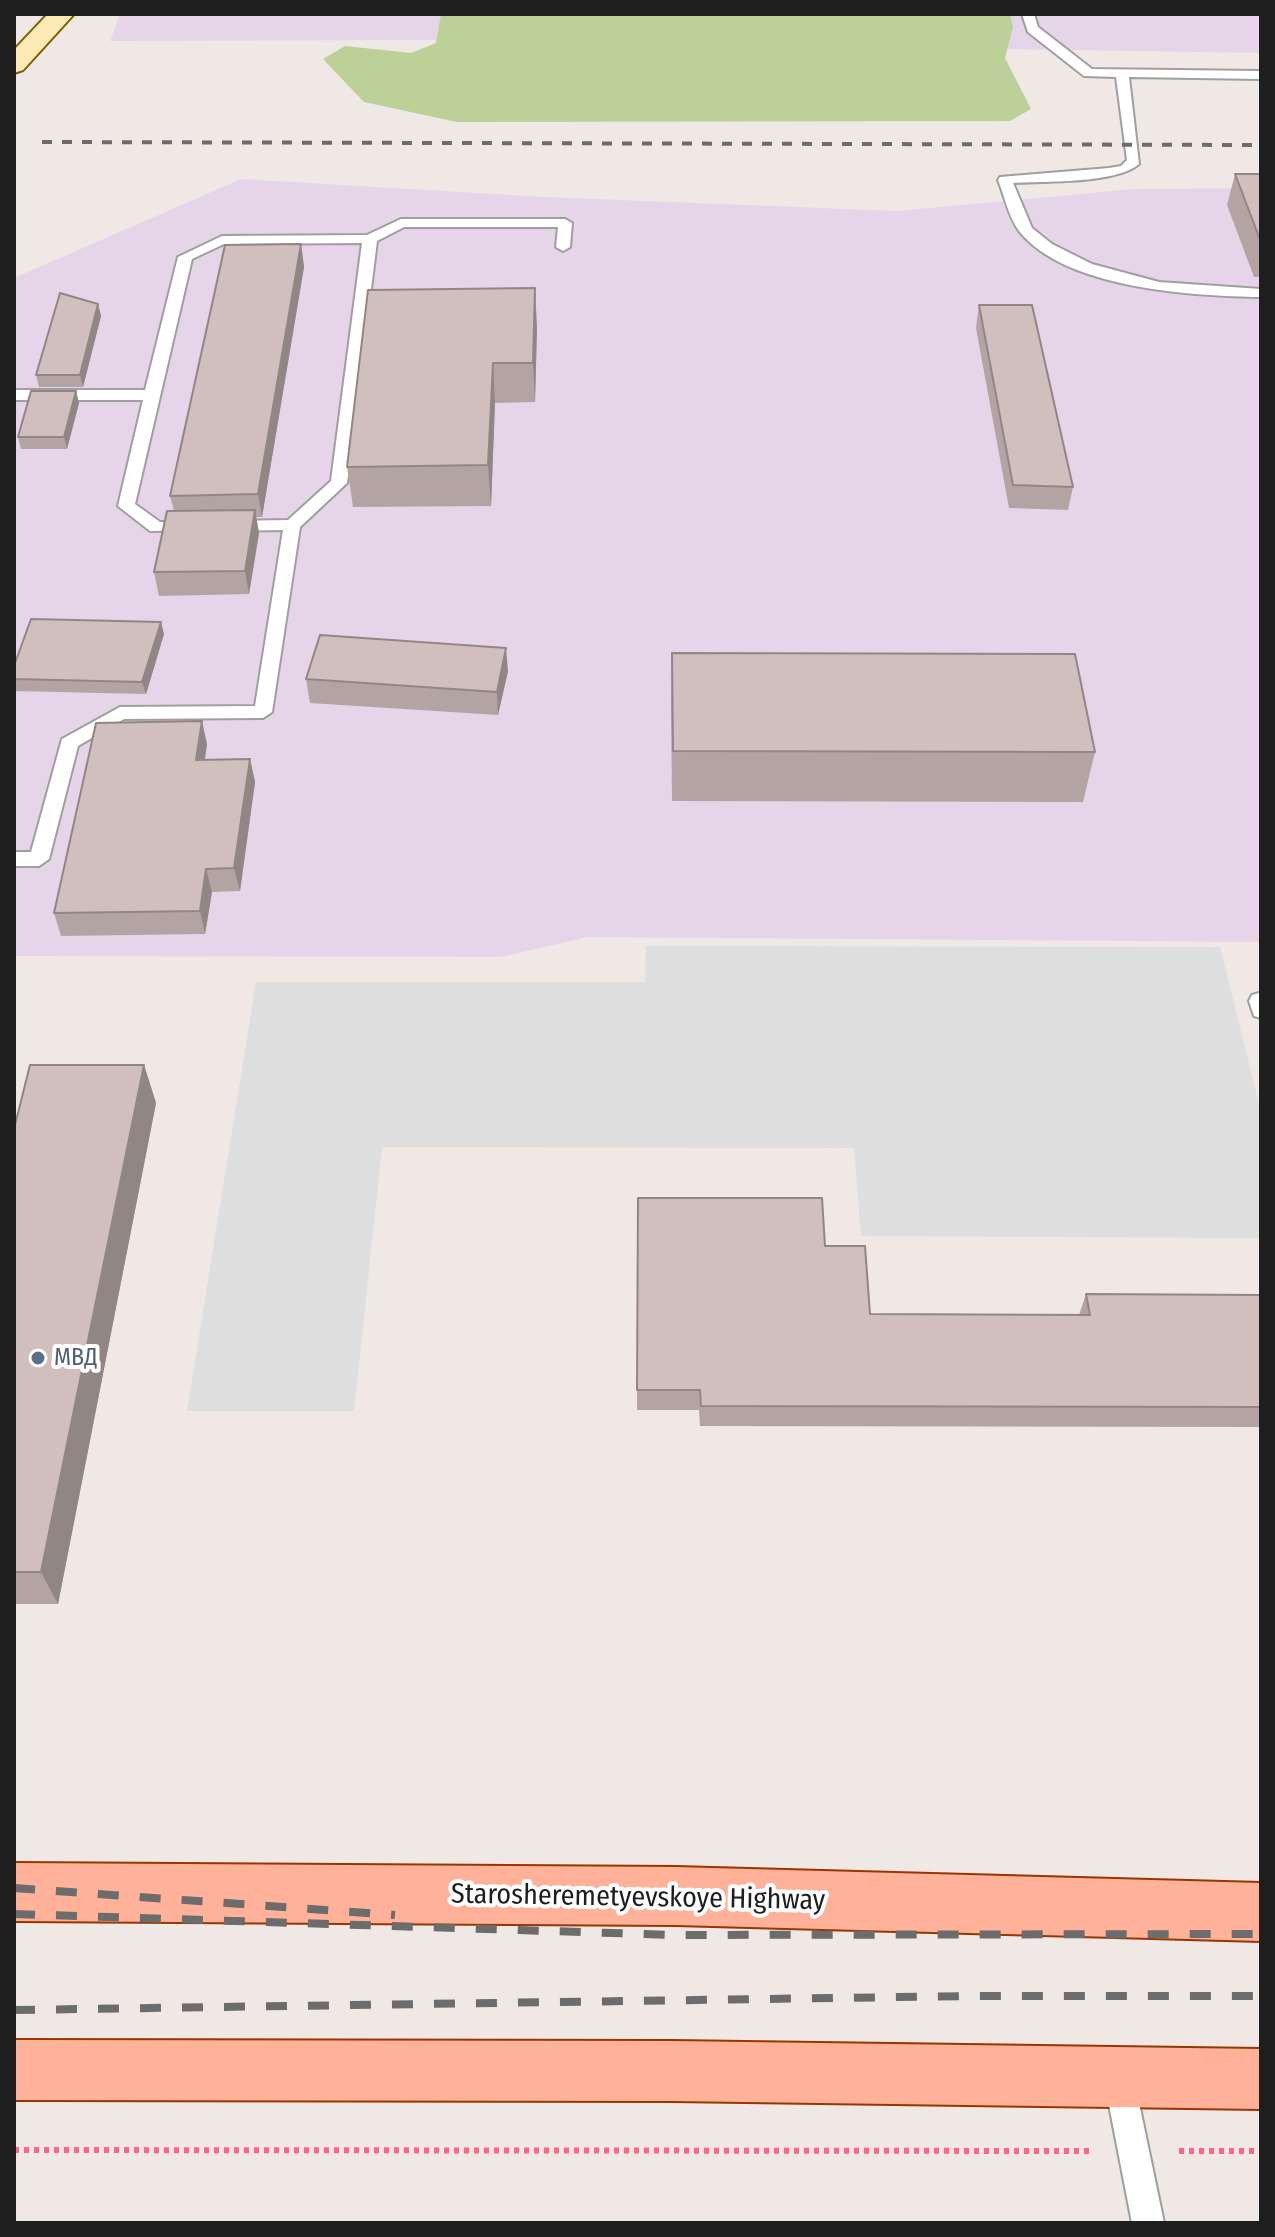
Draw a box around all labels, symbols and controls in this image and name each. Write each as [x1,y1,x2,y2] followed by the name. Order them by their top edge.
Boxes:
[54,1344,98,1372] place label: МВД
[29,1349,47,1367] marker: МВД
[451,1878,825,1918] street label: Starosheremetyevskoye Highway

